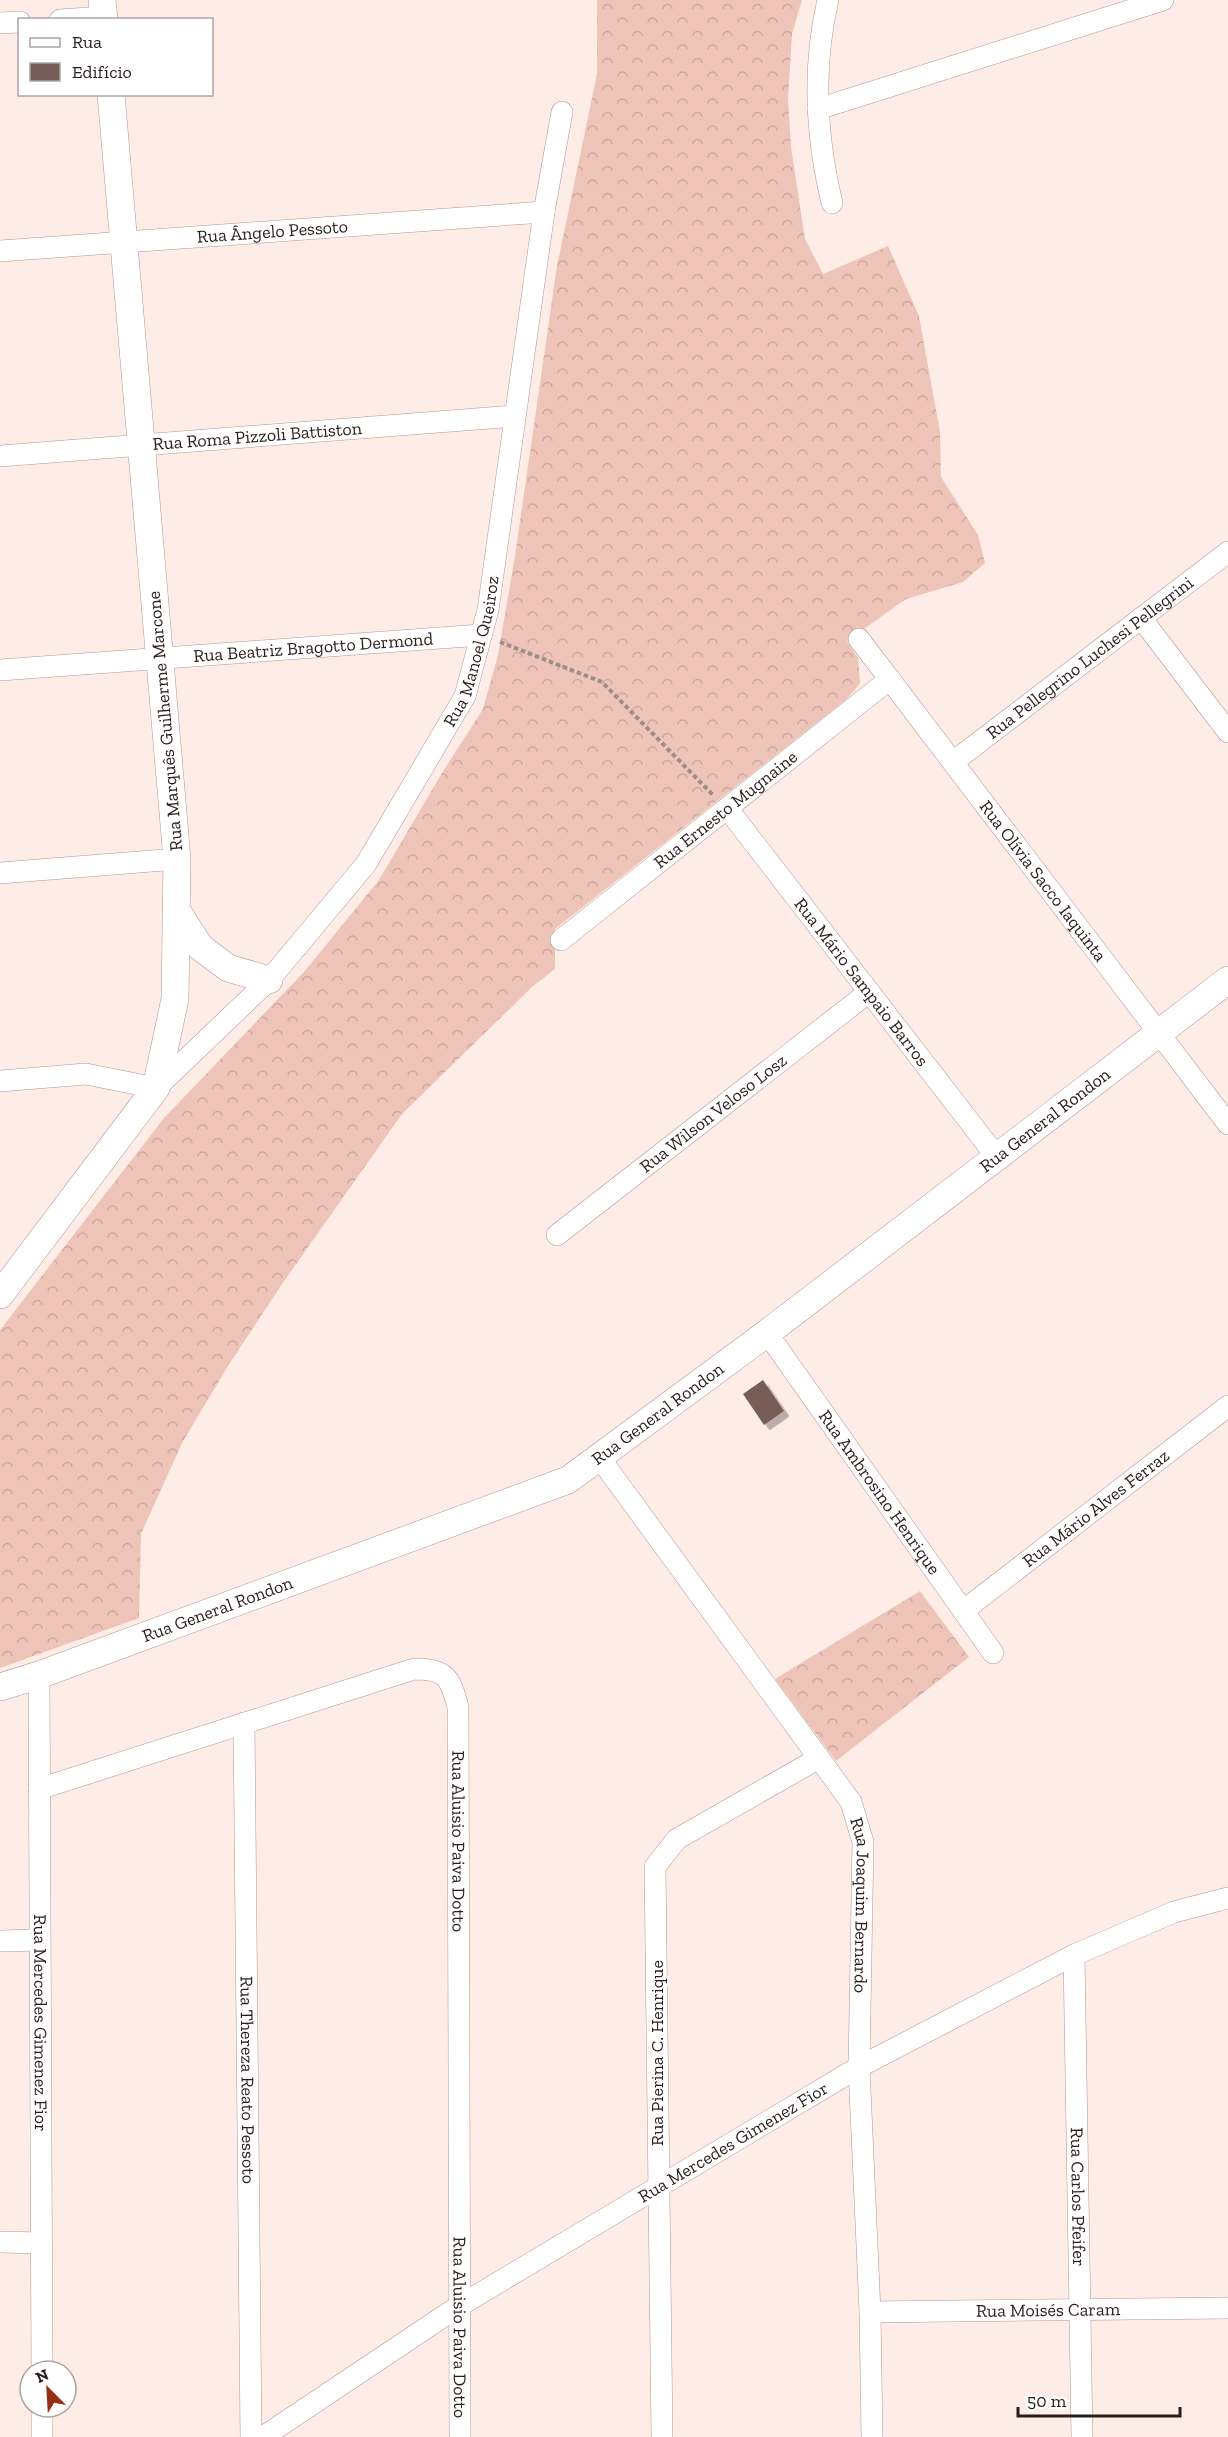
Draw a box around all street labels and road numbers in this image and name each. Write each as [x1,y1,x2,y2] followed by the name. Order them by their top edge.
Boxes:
[196,215,349,248] street label: Rua Ângelo Pessoto
[152,417,363,455] street label: Rua Roma Pizzoli Battiston
[982,572,1198,744] street label: Rua Pellegrino Luchesi Pellegrini
[438,574,504,731] street label: Rua Manoel Queiroz
[143,590,187,852] street label: Rua Marquês Guilherme Marcone
[192,628,434,667] street label: Rua Beatriz Bragotto Dermond
[649,746,802,873] street label: Rua Ernesto Mugnaine
[975,796,1112,966] street label: Rua Olívia Sacco Iaquinta
[790,893,934,1071] street label: Rua Mário Sampaio Barros
[635,1049,791,1177] street label: Rua Wilson Veloso Losz
[975,1063,1115,1177] street label: Rua General Rondon
[587,1357,729,1470] street label: Rua General Rondon
[814,1406,945,1579] street label: Rua Ambrosino Henrique
[1018,1445,1174,1572] street label: Rua Mário Alves Ferraz
[139,1571,296,1647] street label: Rua General Rondon
[447,1750,470,1932] street label: Rua Aluisio Paiva Dotto
[845,1815,874,1993] street label: Rua Joaquim Bernardo
[29,1914,52,2132] street label: Rua Mercedes Gimenez Fior
[646,1960,668,2146] street label: Rua Pierina C. Henrique
[235,1976,260,2184] street label: Rua Thereza Reato Pessoto
[634,2077,832,2207] street label: Rua Mercedes Gimenez Fior
[1066,2127,1090,2267] street label: Rua Carlos Pfeifer
[448,2236,471,2418] street label: Rua Aluisio Paiva Dotto
[976,2298,1121,2322] street label: Rua Moisés Caram

